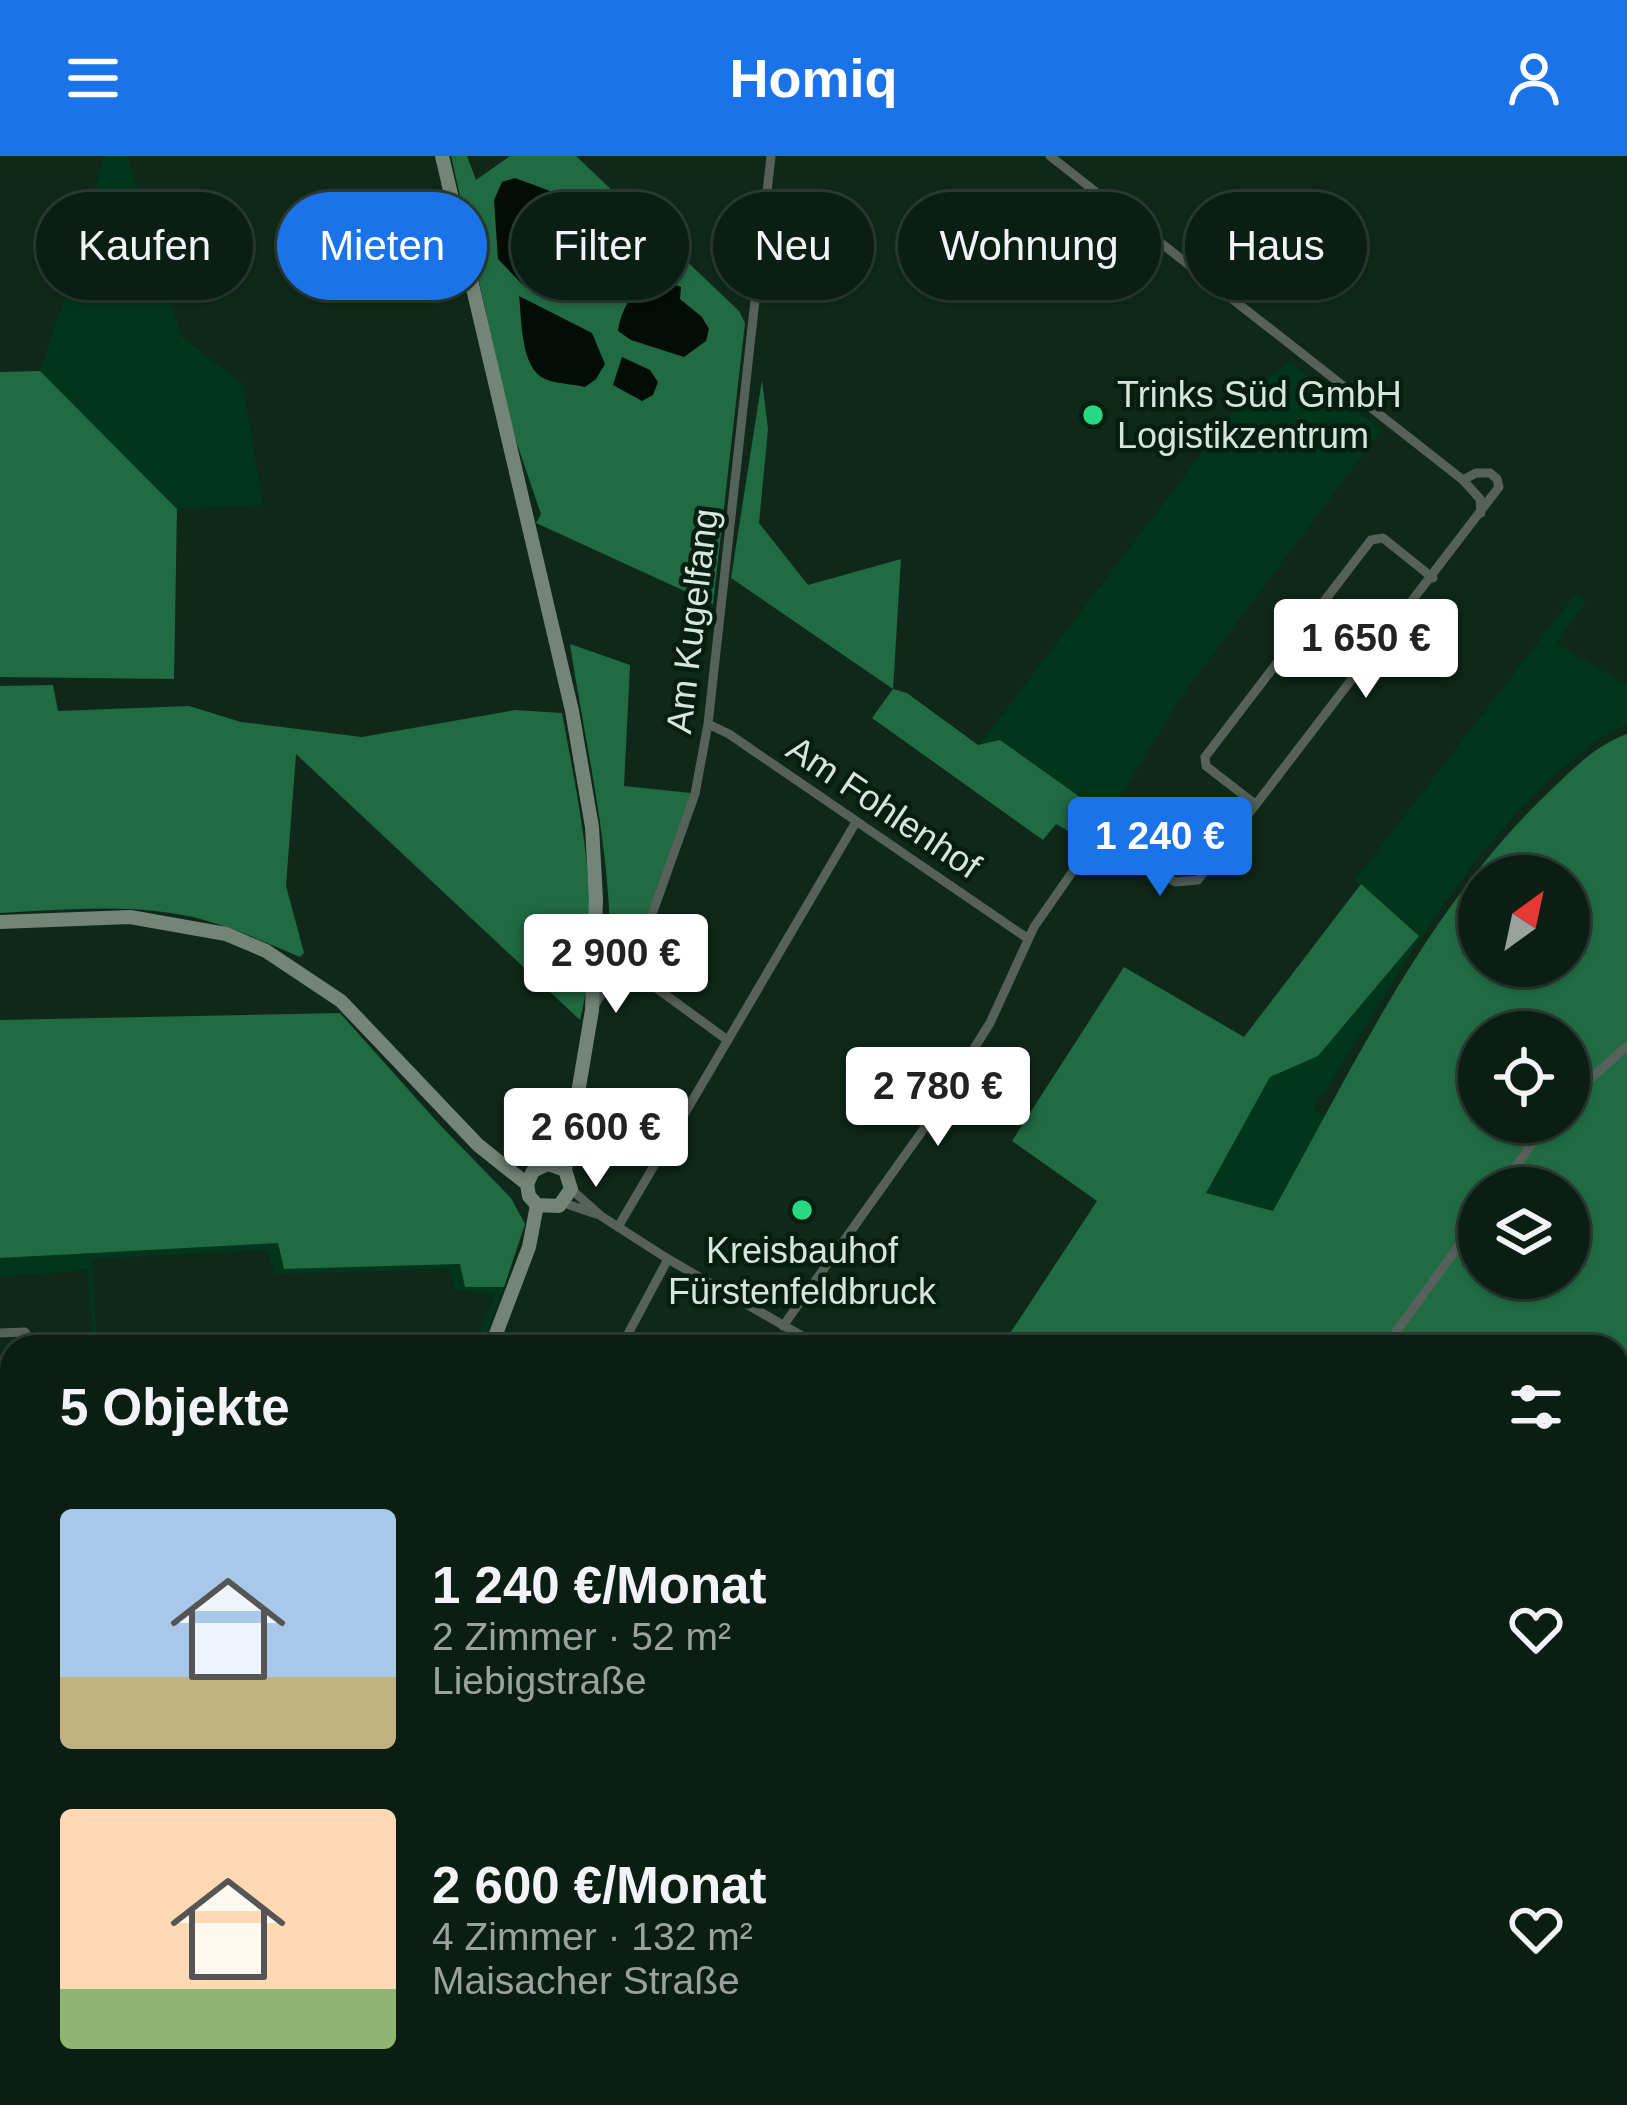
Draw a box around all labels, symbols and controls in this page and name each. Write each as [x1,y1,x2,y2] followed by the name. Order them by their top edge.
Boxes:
[60,45,126,111] icon: menu
[1501,45,1567,111] icon: person
[730,48,898,108] text: Homiq
[36,192,253,300] chip: Kaufen
[277,192,487,300] chip: Mieten
[511,192,689,300] chip: Filter
[713,192,874,300] chip: Neu
[898,192,1161,300] chip: Wohnung
[1185,192,1367,300] chip: Haus
[1117,374,1402,456] place label: Trinks Süd GmbH Logistikzentrum
[1080,402,1106,428] marker: Trinks Süd GmbH Logistikzentrum
[658,506,726,736] street label: Am Kugelfang
[1255,599,1477,701] pin: 1 650 €
[1301,616,1431,659] text: 1 650 €
[780,727,989,887] street label: Am Fohlenhof
[1049,797,1271,899] pin: 1 240 €
[1095,814,1225,857] text: 1 240 €
[1458,855,1590,987] north arrow
[1458,855,1590,1299] map controls
[505,914,727,1016] pin: 2 900 €
[551,931,681,974] text: 2 900 €
[1458,1011,1590,1143] button: locate
[827,1047,1049,1149] pin: 2 780 €
[873,1064,1003,1107] text: 2 780 €
[485,1088,707,1190] pin: 2 600 €
[531,1105,661,1148] text: 2 600 €
[1458,1167,1590,1299] button: layers
[789,1197,815,1223] marker: Kreisbauhof Fürstenfeldbruck
[668,1230,937,1312] place label: Kreisbauhof Fürstenfeldbruck
[1503,1374,1569,1440] icon: filters
[60,1379,290,1436] text: 5 Objekte
[156,1557,300,1701] icon: home
[432,1557,766,1614] text: 1 240 €/Monat
[1503,1596,1569,1662] icon: heart
[432,1615,731,1658] text: 2 Zimmer · 52 m²
[432,1659,647,1702] text: Liebigstraße
[156,1857,300,2001] icon: home
[432,1857,766,1914] text: 2 600 €/Monat
[1503,1896,1569,1962] icon: heart
[432,1915,753,1958] text: 4 Zimmer · 132 m²
[432,1959,740,2002] text: Maisacher Straße

